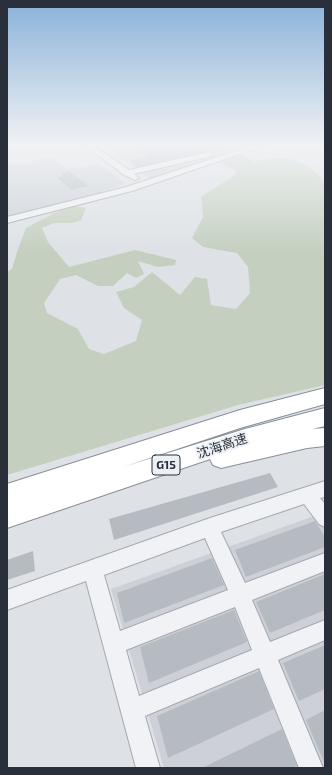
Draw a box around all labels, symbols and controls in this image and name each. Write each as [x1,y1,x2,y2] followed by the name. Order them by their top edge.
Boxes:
[195,431,249,461] street label: 沈海高速
[152,455,180,475] road number: G15

